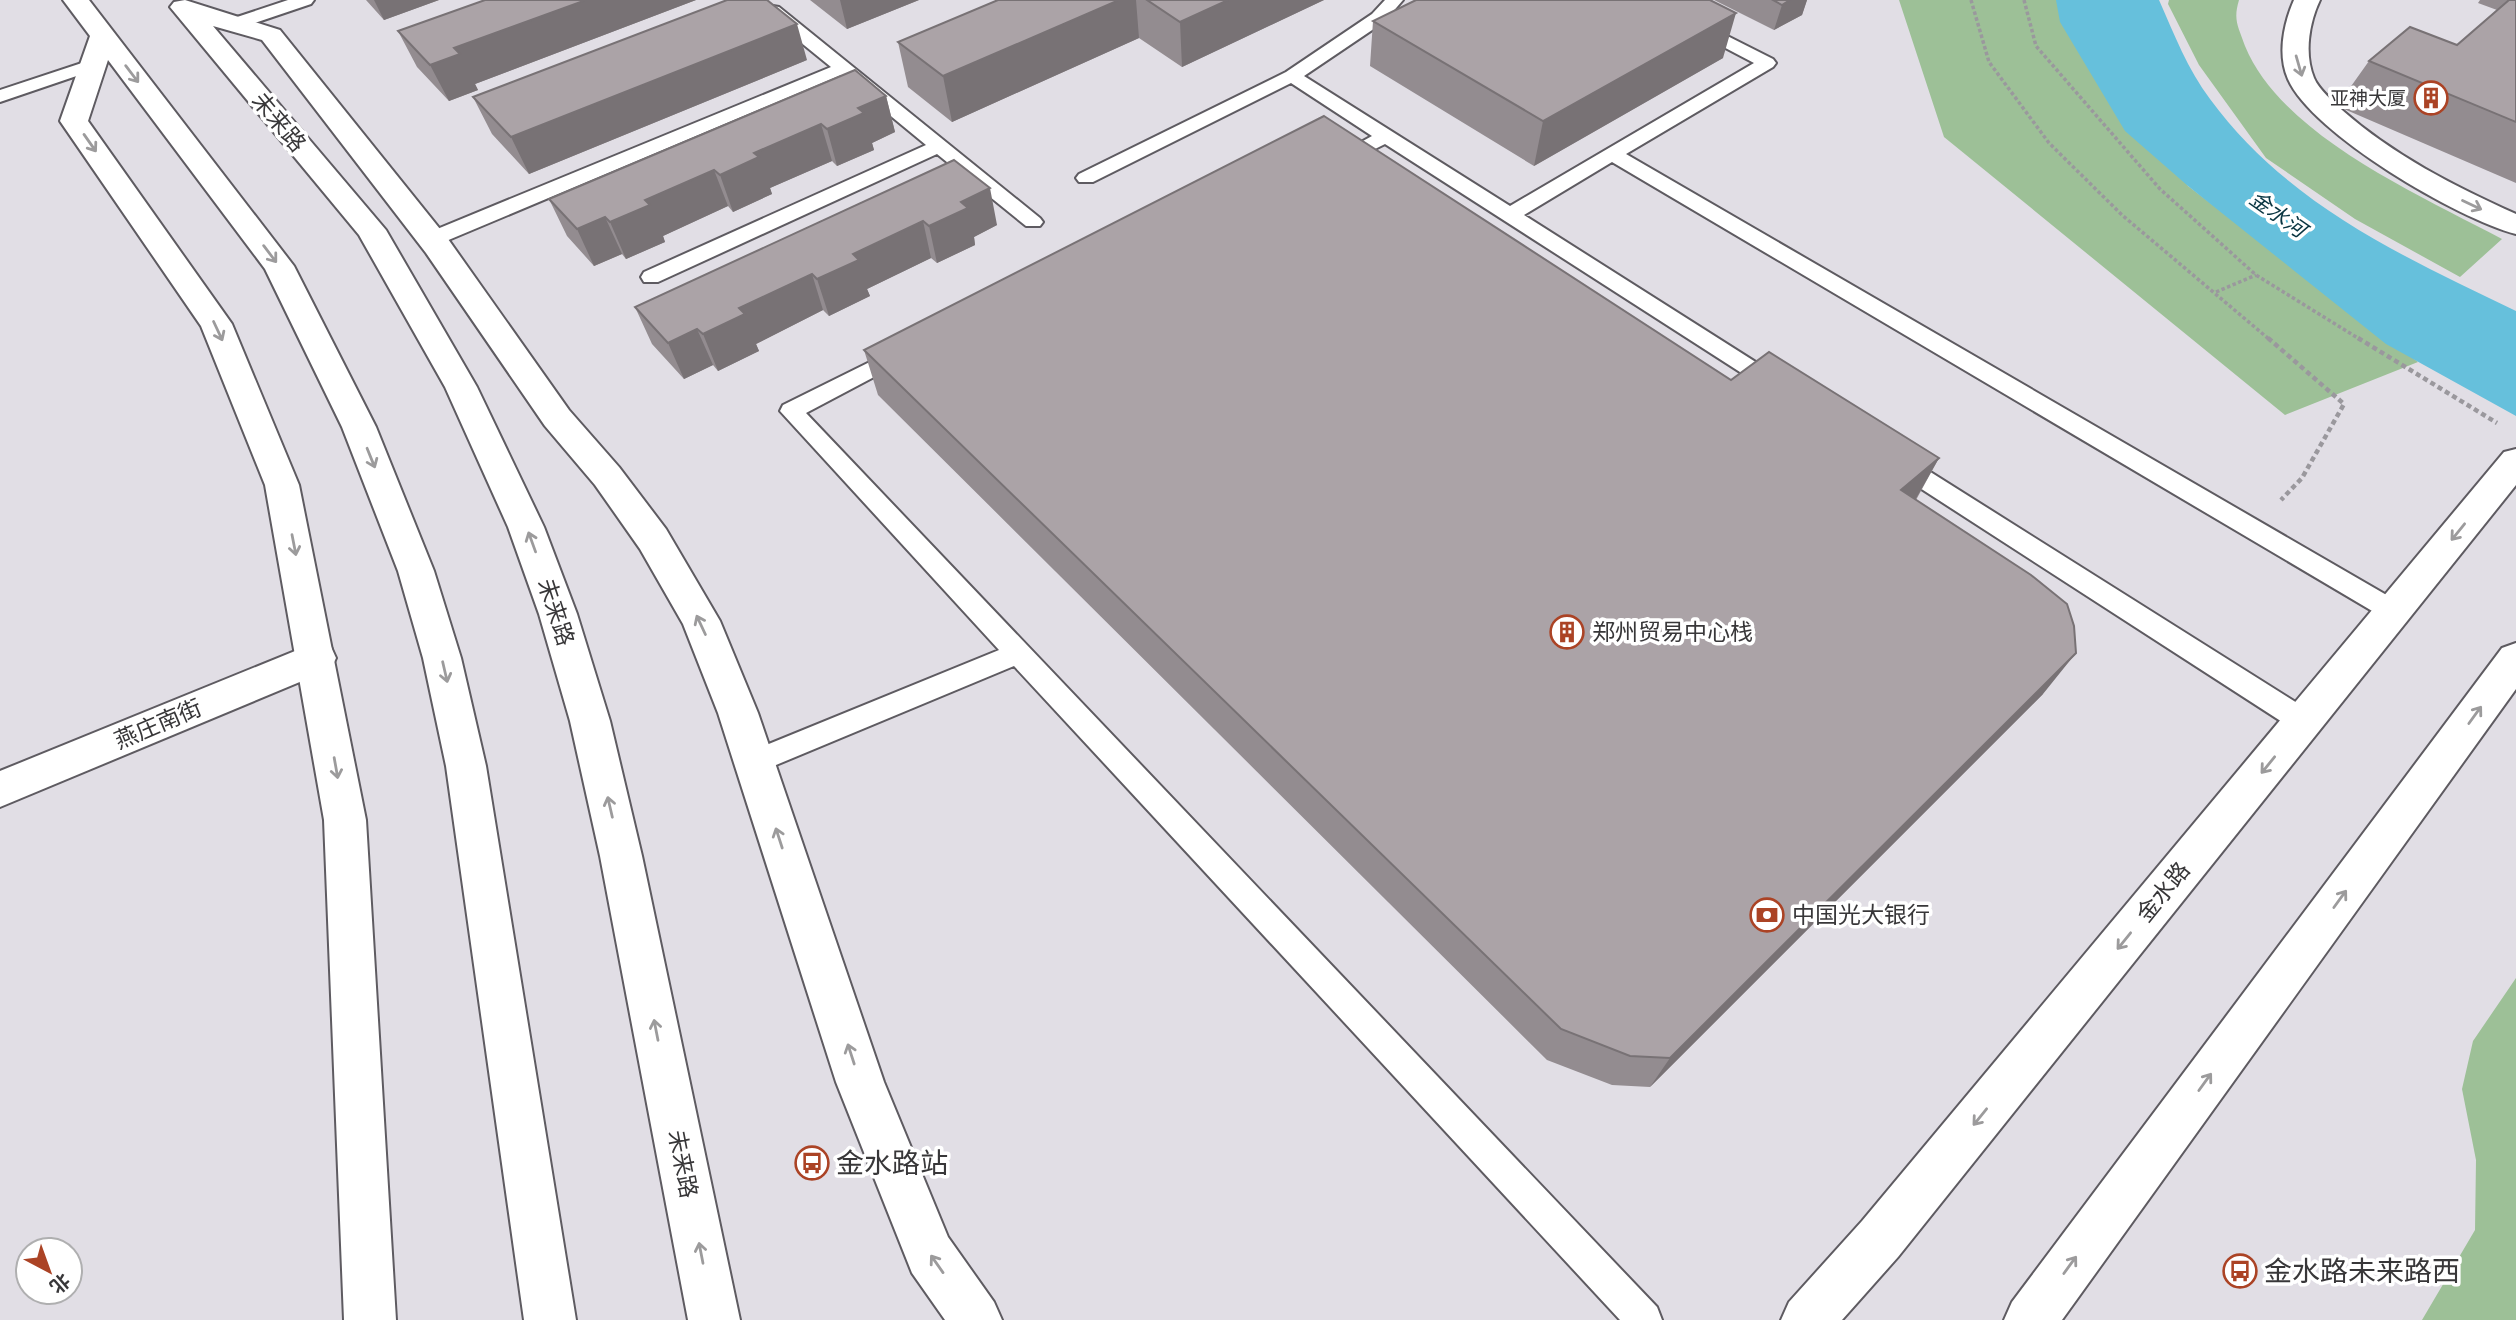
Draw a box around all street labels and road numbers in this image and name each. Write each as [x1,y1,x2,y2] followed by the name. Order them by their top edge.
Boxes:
[246,87,312,157] street label: 未来路
[532,575,580,649] street label: 未来路
[110,693,206,755] street label: 燕庄南街
[2130,856,2196,928] street label: 金水路
[663,1127,703,1201] street label: 未来路

